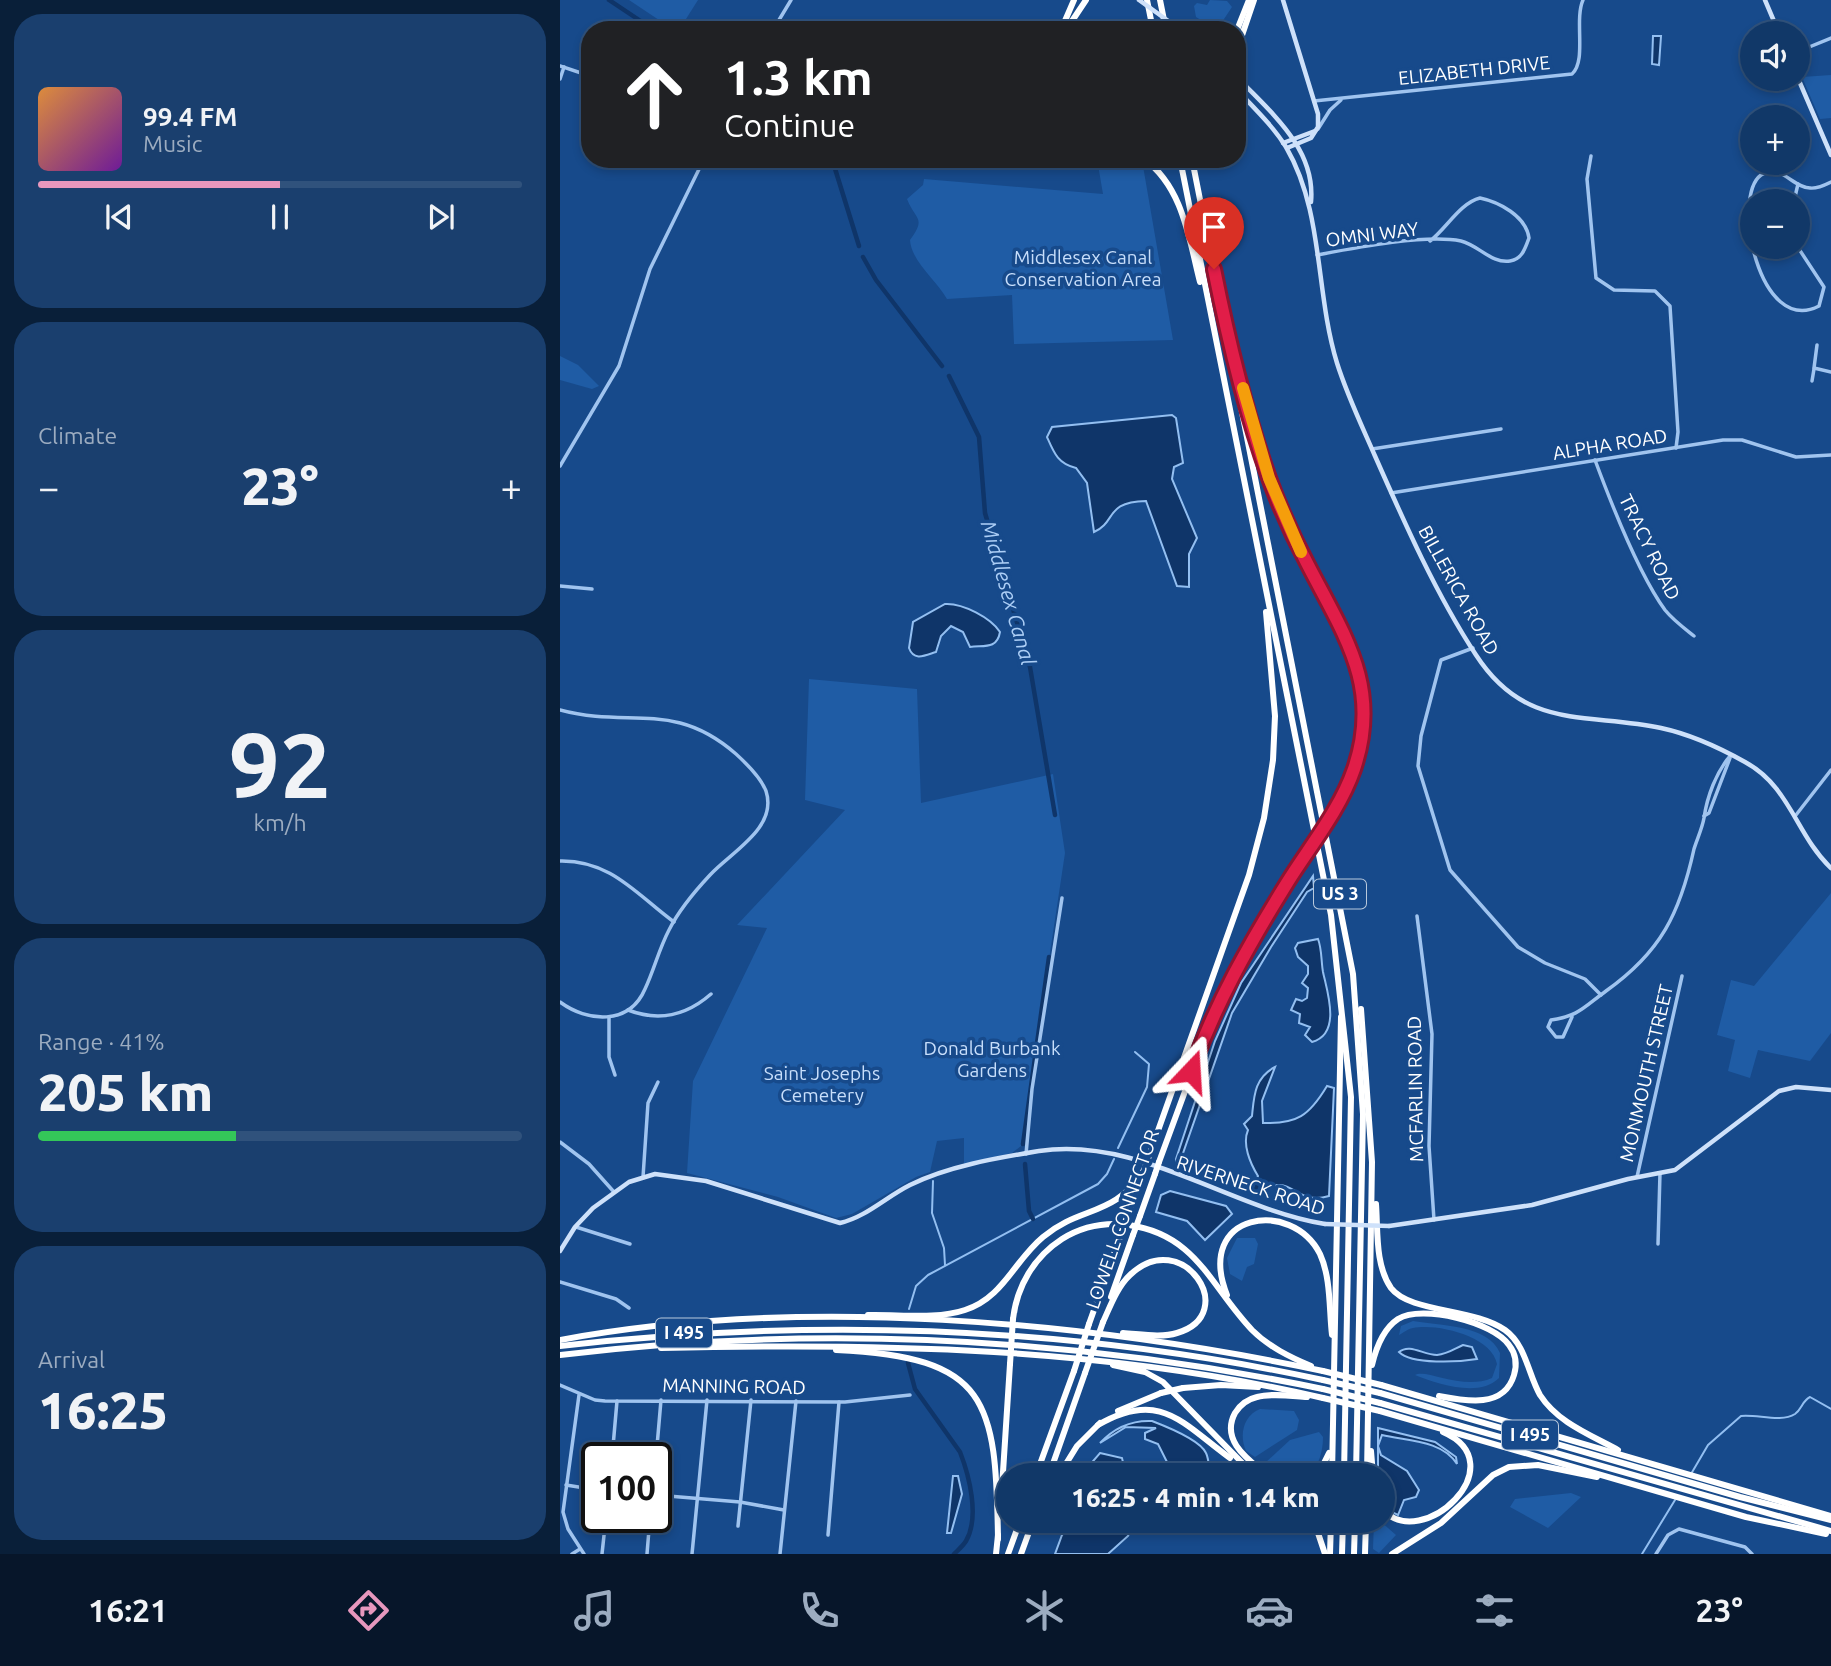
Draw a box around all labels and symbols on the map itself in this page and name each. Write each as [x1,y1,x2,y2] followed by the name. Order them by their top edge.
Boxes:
[1397,51,1551,89] street label: ELIZABETH DRIVE
[1184,197,1244,269] pin
[1324,217,1420,251] street label: OMNI WAY
[1004,246,1162,290] park label: Middlesex Canal Conservation Area
[1551,424,1669,464] street label: ALPHA ROAD
[1615,491,1685,603] street label: TRACY ROAD
[977,517,1041,668] water label: Middlesex Canal
[1414,521,1504,659] street label: BILLERICA ROAD
[1314,880,1366,908] road number: US 3
[1615,982,1677,1164] street label: MONMOUTH STREET
[1403,1016,1427,1162] street label: MCFARLIN ROAD
[1154,1034,1228,1108] position arrow
[923,1037,1061,1081] park label: Donald Burbank Gardens
[764,1062,880,1106] park label: Saint Josephs Cemetery
[1081,1126,1163,1312] street label: LOWELL CONNECTOR
[1174,1151,1328,1219] street label: RIVERNECK ROAD
[656,1318,712,1348] road number: I 495
[662,1374,806,1398] street label: MANNING ROAD
[1502,1420,1558,1450] road number: I 495
[581,1442,672,1533] speed limit sign: 100

